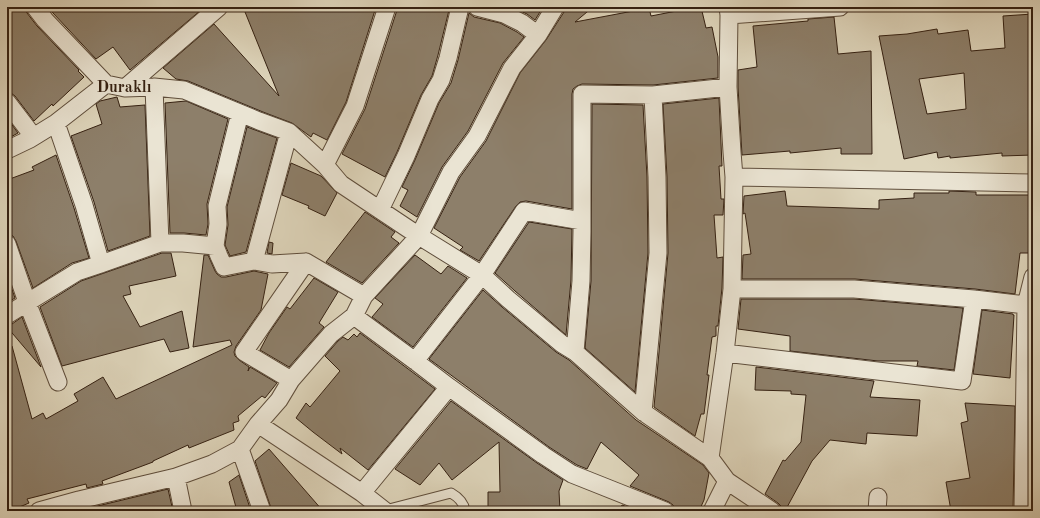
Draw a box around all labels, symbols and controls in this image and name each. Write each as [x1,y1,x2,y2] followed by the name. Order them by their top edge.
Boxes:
[96,80,152,96] district label: Duraklı

